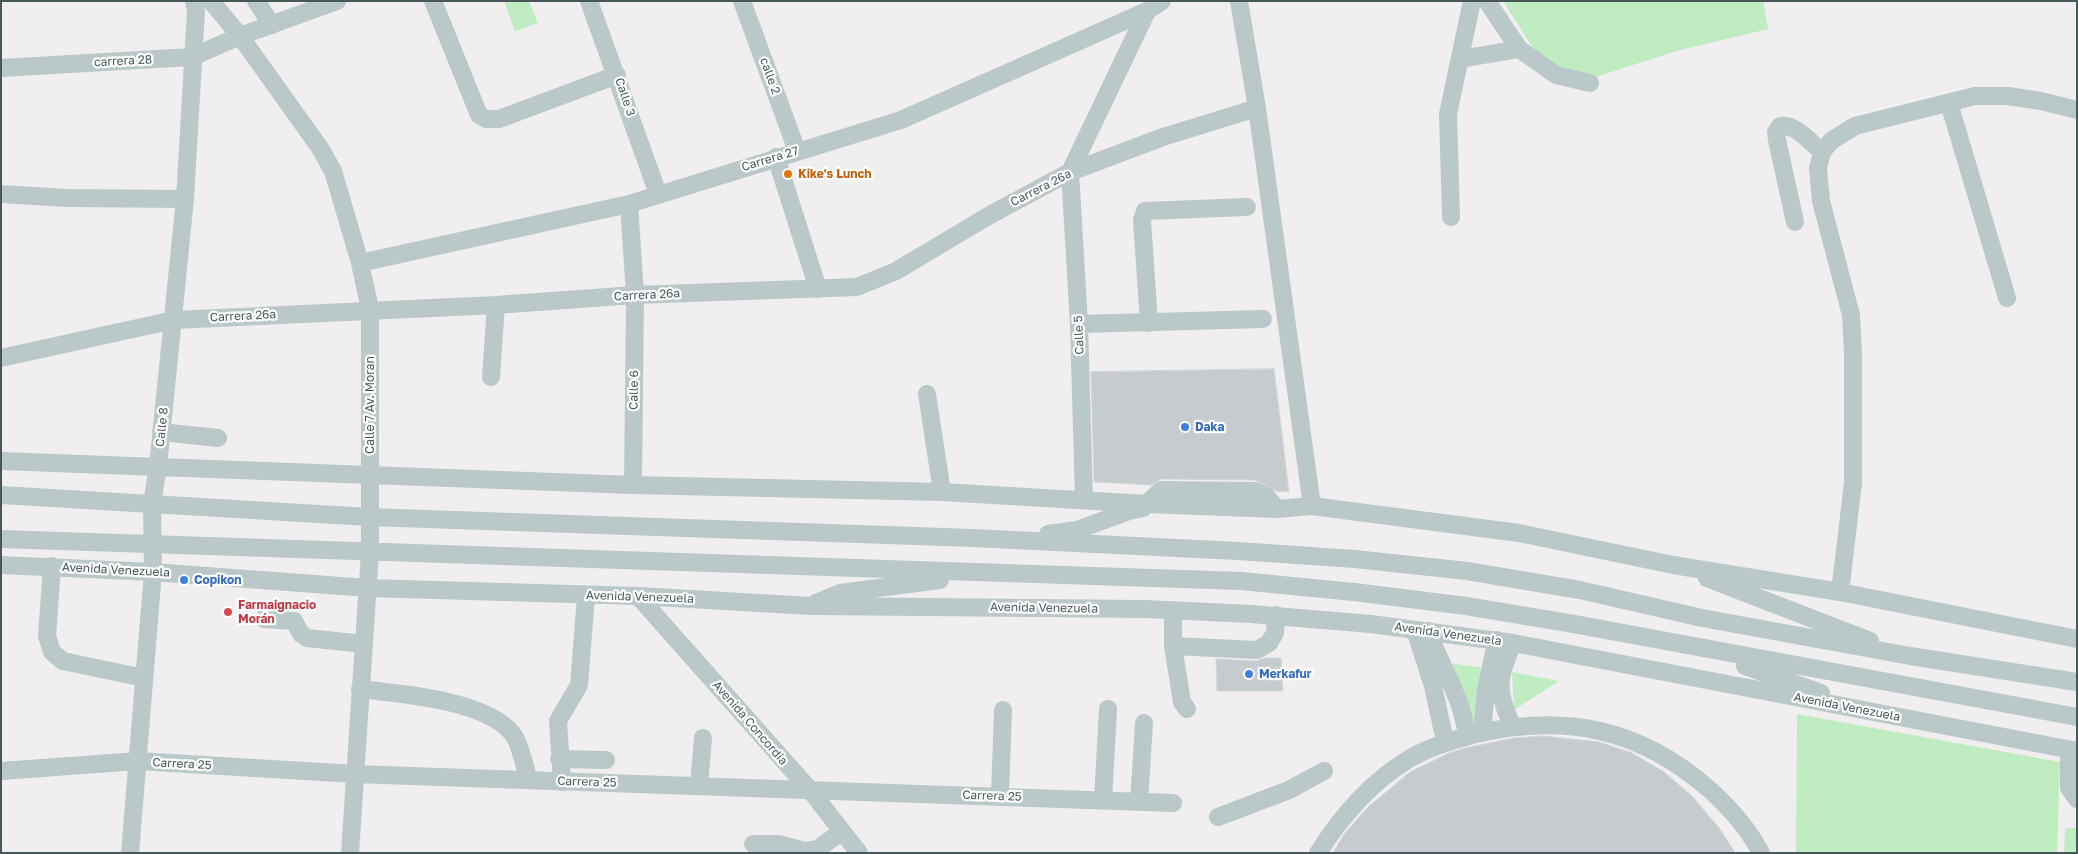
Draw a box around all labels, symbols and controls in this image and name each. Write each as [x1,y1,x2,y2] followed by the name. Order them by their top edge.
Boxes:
[94,52,152,70] street label: carrera 28
[757,56,783,96] street label: calle 2
[612,76,638,118] street label: Calle 3
[740,144,800,174] street label: Carrera 27
[1008,166,1074,210] street label: Carrera 26a
[798,167,872,181] place label: Kike's Lunch
[782,168,794,180] marker: Kike's Lunch
[613,286,681,304] street label: Carrera 26a
[209,307,277,325] street label: Carrera 26a
[1071,315,1087,355] street label: Calle 5
[363,356,377,454] street label: Calle 7 Av. Moran
[626,370,642,410] street label: Calle 6
[153,406,171,448] street label: Calle 8
[1195,420,1224,434] place label: Daka
[1179,421,1191,433] marker: Daka
[62,560,170,580] street label: Avenida Venezuela
[194,573,242,587] place label: Copikon
[178,574,190,586] marker: Copikon
[586,588,694,606] street label: Avenida Venezuela
[238,598,316,626] place label: Farmaignacio Morán
[990,600,1098,616] street label: Avenida Venezuela
[222,606,234,618] marker: Farmaignacio Morán
[1393,619,1503,649] street label: Avenida Venezuela
[1259,667,1311,681] place label: Merkafur
[1243,668,1255,680] marker: Merkafur
[709,678,791,768] street label: Avenida Concordia
[1793,690,1901,724] street label: Avenida Venezuela
[152,755,212,773] street label: Carrera 25
[557,774,617,790] street label: Carrera 25
[962,788,1022,804] street label: Carrera 25

